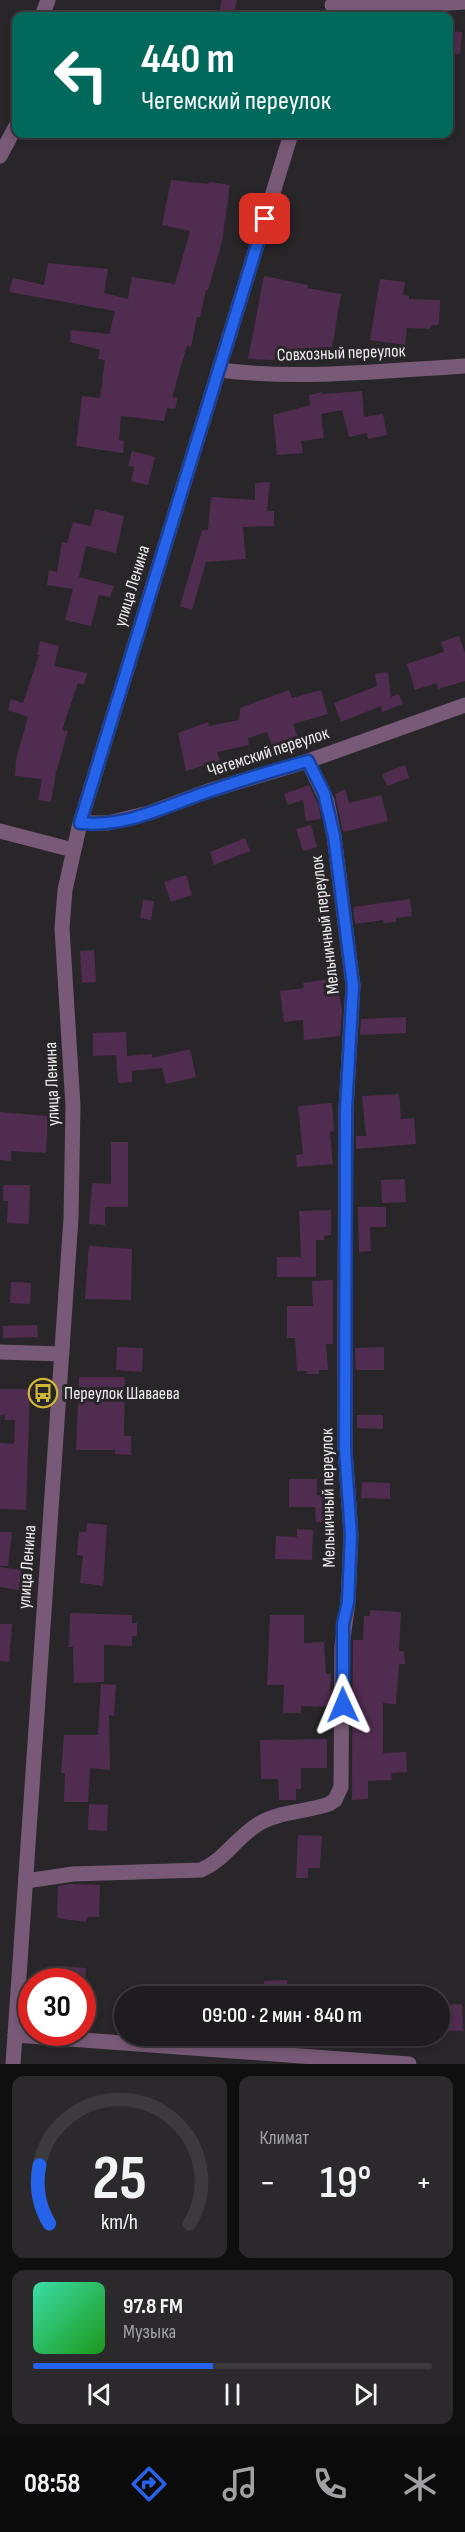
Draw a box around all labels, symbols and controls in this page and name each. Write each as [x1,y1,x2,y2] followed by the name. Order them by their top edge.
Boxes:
[141,34,235,85] text: 440 m
[42,36,120,114] icon: left
[141,85,331,117] text: Чегемский переулок
[239,193,290,244] pin
[248,202,281,235] icon: arrive
[276,340,406,366] street label: Совхозный переулок
[110,543,154,629] street label: улица Ленина
[205,722,332,782] street label: Чегемский переулок
[306,854,344,995] street label: Мельничный переулок
[40,1042,64,1126] street label: улица Ленина
[27,1377,59,1409] bus stop icon: Переулок Шаваева
[64,1383,180,1404] place label: Переулок Шаваева
[316,1428,340,1568] street label: Мельничный переулок
[14,1524,40,1610] street label: улица Ленина
[311,1673,375,1737] position arrow
[18,1968,96,2046] speed limit sign: 30
[202,2002,362,2029] text: 09:00 · 2 мин · 840 m
[260,2126,309,2150] text: Климат
[92,2142,147,2217] text: 25
[320,2156,371,2211] text: 19°
[260,2163,276,2203] text: −
[416,2163,432,2203] text: +
[101,2210,138,2235] text: km/h
[123,2293,183,2320] text: 97.8 FM
[123,2320,176,2344] text: Музыка
[83,2378,116,2411] icon: previous
[216,2378,249,2411] icon: pause
[349,2378,382,2411] icon: next
[128,2463,170,2505] icon: directions
[219,2463,261,2505] icon: music
[309,2463,351,2505] icon: phone
[399,2463,441,2505] icon: climate
[24,2468,80,2500] text: 08:58

